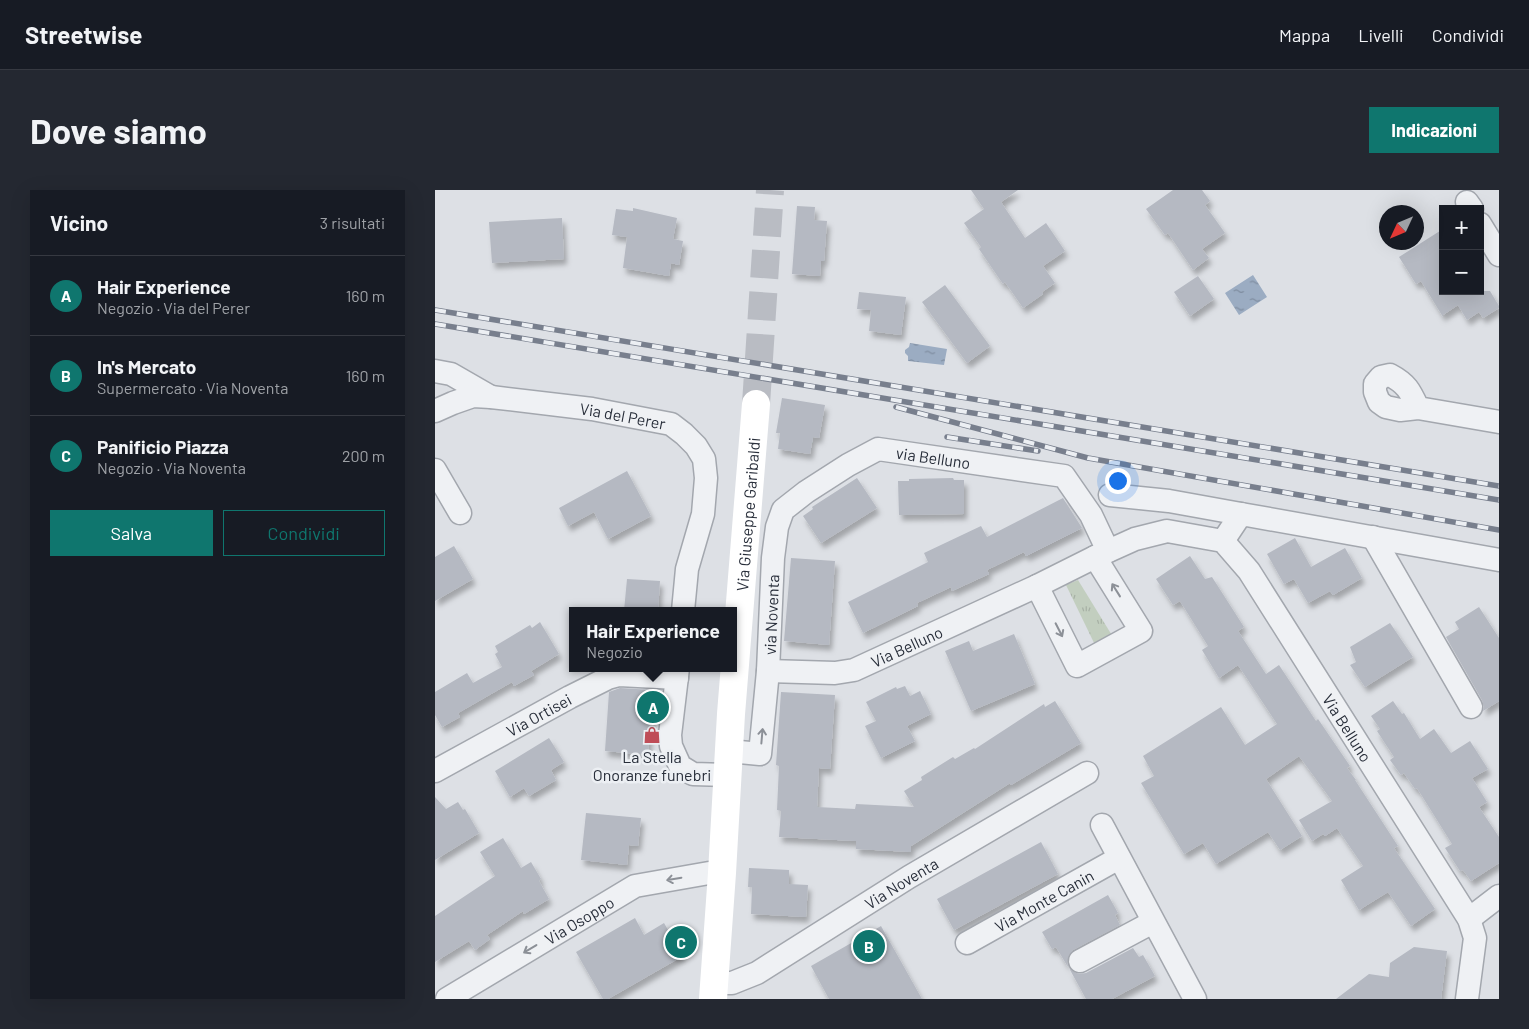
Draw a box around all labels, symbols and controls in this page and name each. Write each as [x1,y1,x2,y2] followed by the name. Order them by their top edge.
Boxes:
[25,20,142,49] text: Streetwise
[1279,24,1330,46] text: Mappa
[1358,24,1404,46] text: Livelli
[1432,24,1504,46] text: Condividi
[1369,107,1499,153] button: Indicazioni
[30,109,207,151] text: Dove siamo
[1379,205,1424,250] north arrow
[1439,205,1484,295] map controls
[1439,205,1484,250] button: +
[50,210,108,235] text: Vicino
[320,213,385,232] text: 3 risultati
[1439,250,1484,295] button: −
[97,275,231,298] text: Hair Experience
[61,286,71,305] text: A
[346,286,385,305] text: 160 m
[97,298,250,317] text: Negozio · Via del Perer
[97,355,196,378] text: In's Mercato
[61,366,71,385] text: B
[346,366,385,385] text: 160 m
[97,378,288,397] text: Supermercato · Via Noventa
[579,398,667,432] street label: Via del Perer
[97,435,229,458] text: Panificio Piazza
[731,437,763,592] street label: Via Giuseppe Garibaldi
[895,442,972,472] street label: via Belluno
[61,446,71,465] text: C
[342,446,385,465] text: 200 m
[97,458,246,477] text: Negozio · Via Noventa
[1105,468,1131,494] your location
[50,510,213,556] button: Salva
[223,510,385,556] button: Condividi
[759,574,782,655] street label: via Noventa
[1110,584,1120,598] one-way arrow
[569,607,737,672] popup
[586,619,720,642] text: Hair Experience
[868,621,945,671] street label: Via Belluno
[1054,622,1064,637] one-way arrow
[586,642,643,661] text: Negozio
[637,688,669,726] pin: A
[503,689,574,740] street label: Via Ortisei
[1319,690,1376,765] street label: Via Belluno
[642,725,662,745] shop icon: La Stella Onoranze funebri
[757,728,767,744] one-way arrow
[593,747,711,784] place label: La Stella Onoranze funebri
[861,853,941,912] street label: Via Noventa
[991,865,1097,935] street label: Via Monte Canin
[667,875,683,884] one-way arrow
[541,892,617,948] street label: Via Osoppo
[665,923,697,961] pin: C
[853,927,885,965] pin: B
[523,945,537,955] one-way arrow

